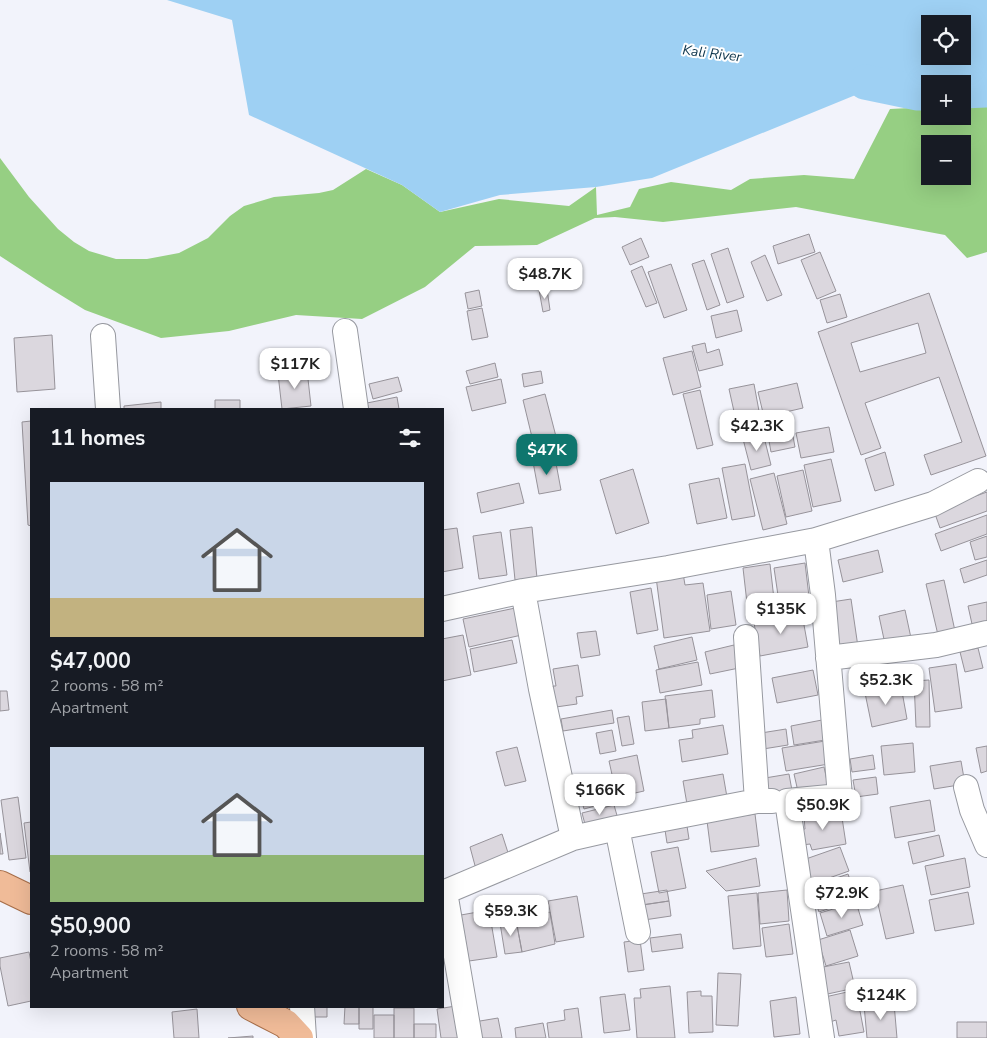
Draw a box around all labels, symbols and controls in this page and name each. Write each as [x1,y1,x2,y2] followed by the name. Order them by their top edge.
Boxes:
[921,15,971,185] map controls
[921,15,971,65] button: locate
[681,40,744,67] water label: Kali River
[921,75,971,125] button: +
[921,135,971,185] button: −
[504,258,586,300] pin: $48.7K
[519,263,572,285] text: $48.7K
[260,348,330,390] pin: $117K
[270,353,320,375] text: $117K
[716,410,798,452] pin: $42.3K
[731,415,784,437] text: $42.3K
[50,424,145,452] text: 11 homes
[396,424,424,452] icon: filters
[517,434,577,476] pin: $47K
[527,439,567,461] text: $47K
[192,515,282,605] icon: home
[746,592,816,635] pin: $135K
[756,598,806,620] text: $135K
[50,647,131,675] text: $47,000
[845,664,927,706] pin: $52.3K
[860,669,913,691] text: $52.3K
[50,675,163,697] text: 2 rooms · 58 m²
[50,697,128,719] text: Apartment
[565,774,635,816] pin: $166K
[575,779,625,801] text: $166K
[192,780,282,870] icon: home
[782,788,864,831] pin: $50.9K
[797,794,850,816] text: $50.9K
[801,876,883,919] pin: $72.9K
[816,882,869,904] text: $72.9K
[470,894,552,937] pin: $59.3K
[485,900,538,922] text: $59.3K
[50,912,131,940] text: $50,900
[50,940,163,962] text: 2 rooms · 58 m²
[50,962,128,984] text: Apartment
[846,978,916,1021] pin: $124K
[856,984,906,1006] text: $124K

